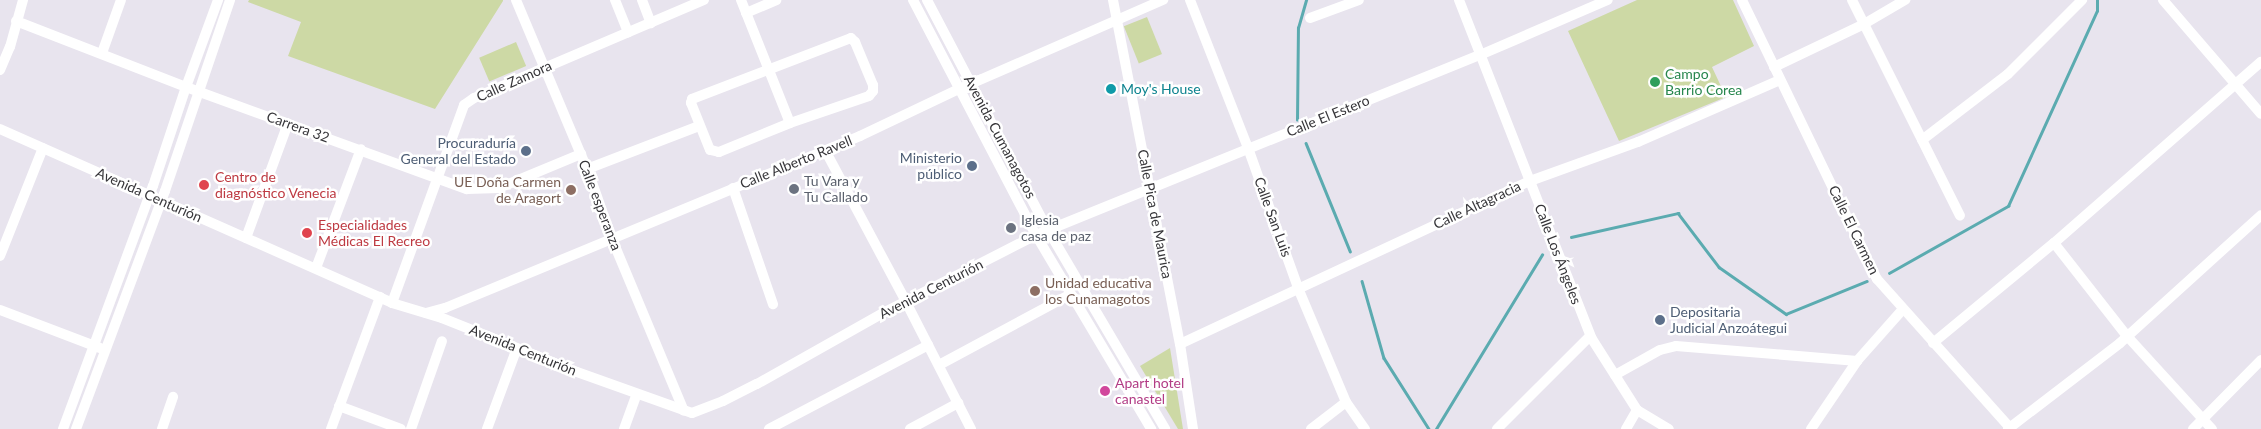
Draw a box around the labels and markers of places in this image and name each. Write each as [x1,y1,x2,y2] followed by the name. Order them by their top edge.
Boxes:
[1665,66,1742,98] place label: Campo Barrio Corea
[1649,76,1661,88] marker: Campo Barrio Corea
[1121,81,1201,97] place label: Moy's House
[1105,83,1117,95] marker: Moy's House
[401,135,516,168] place label: Procuraduría General del Estado
[520,145,532,157] marker: Procuraduría General del Estado
[900,150,962,182] place label: Ministerio público
[966,160,978,172] marker: Ministerio público
[215,169,337,202] place label: Centro de diagnóstico Venecia
[804,173,868,206] place label: Tu Vara y Tu Callado
[454,174,561,206] place label: UE Doña Carmen de Aragort
[197,178,211,192] marker: Centro de diagnóstico Venecia
[788,183,800,195] marker: Tu Vara y Tu Callado
[565,184,577,196] marker: UE Doña Carmen de Aragort
[1021,212,1091,244] place label: Iglesia casa de paz
[318,217,430,250] place label: Especialidades Médicas El Recreo
[1005,222,1017,234] marker: Iglesia casa de paz
[300,226,314,240] marker: Especialidades Médicas El Recreo
[1045,275,1152,308] place label: Unidad educativa los Cunamagotos
[1029,285,1041,297] marker: Unidad educativa los Cunamagotos
[1670,304,1788,336] place label: Depositaria Judicial Anzoátegui
[1654,314,1666,326] marker: Depositaria Judicial Anzoátegui
[1115,375,1184,408] place label: Apart hotel canastel
[1099,385,1111,397] marker: Apart hotel canastel

